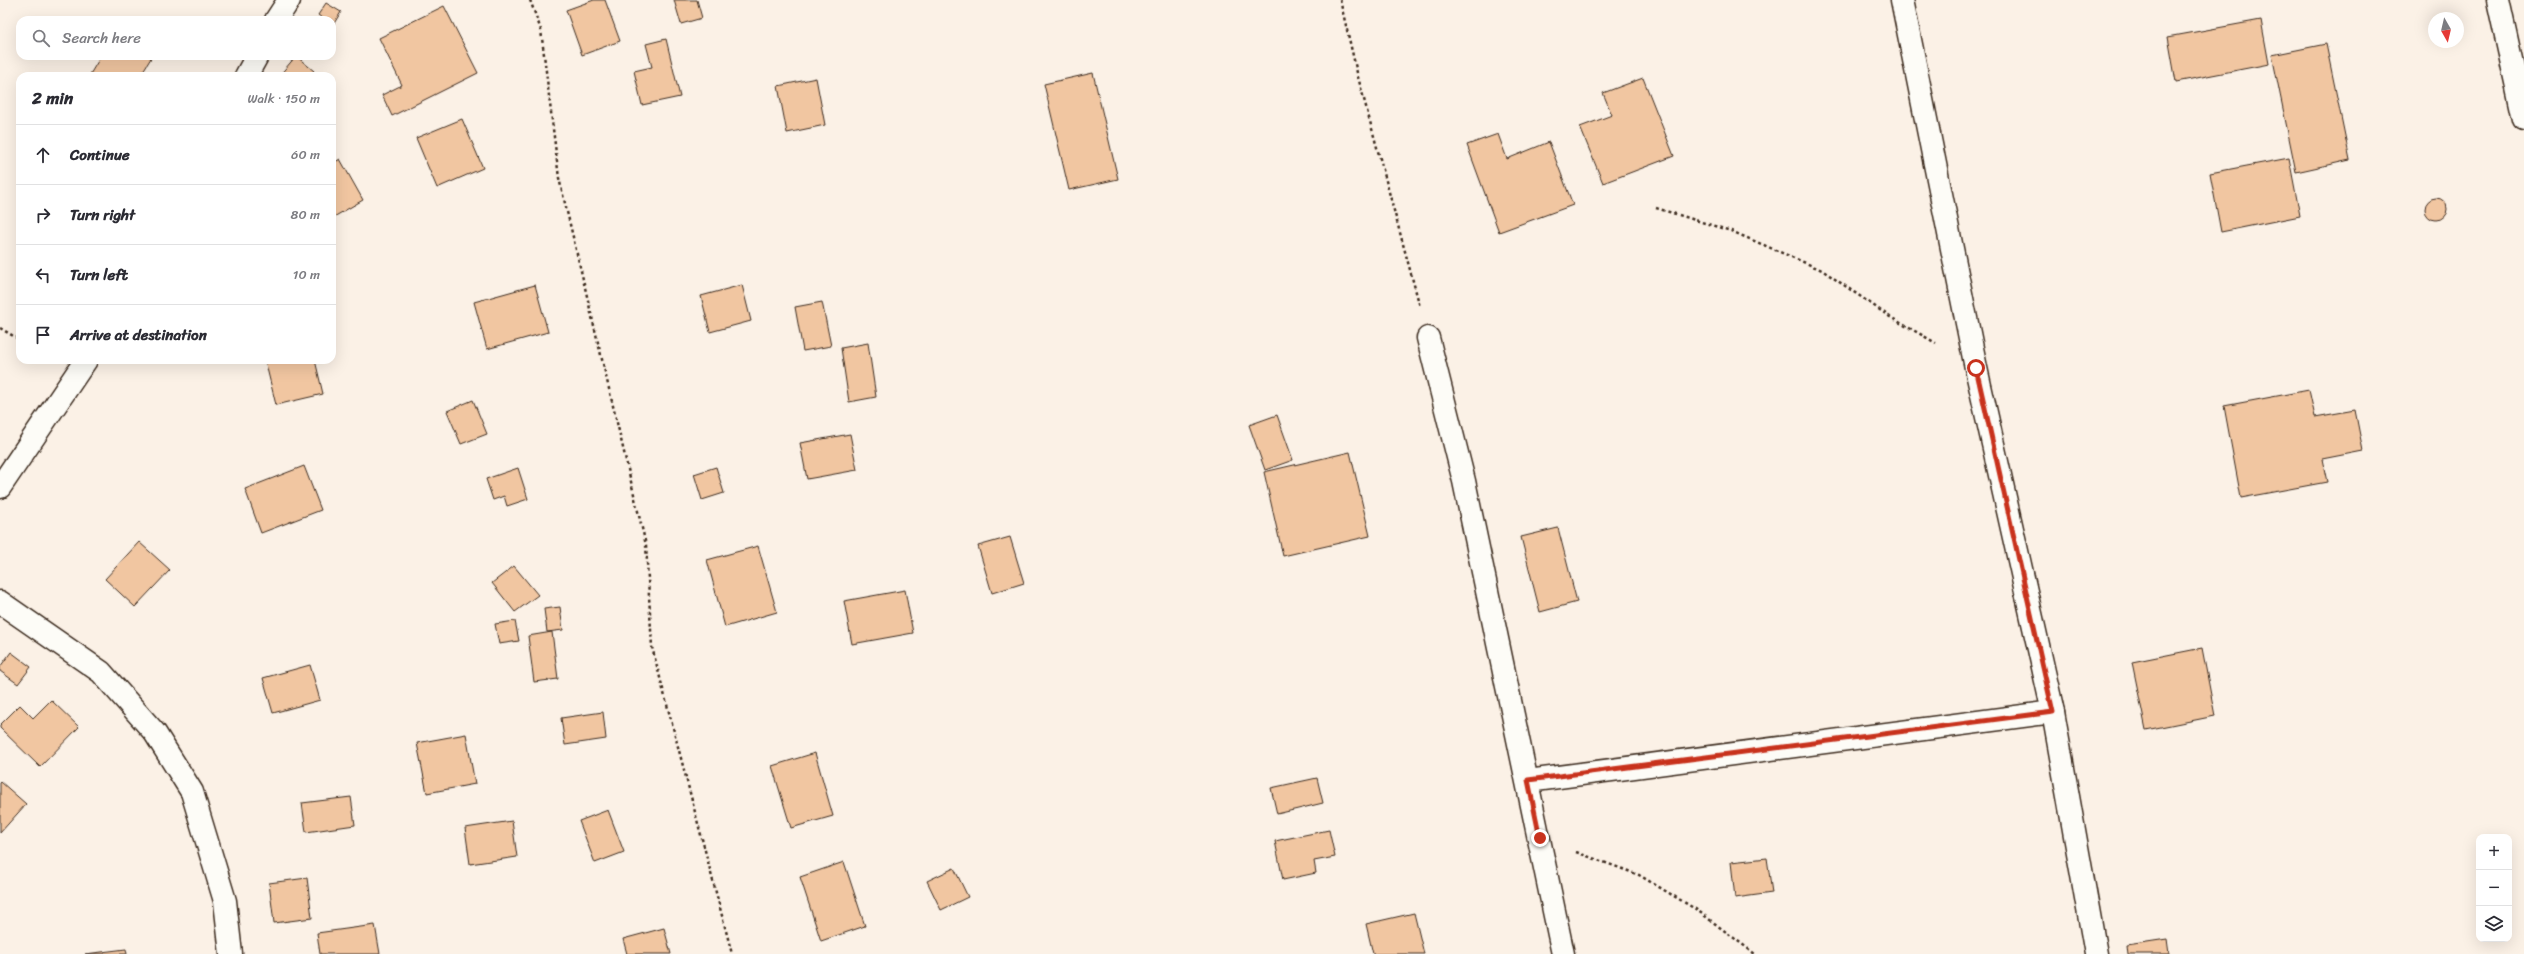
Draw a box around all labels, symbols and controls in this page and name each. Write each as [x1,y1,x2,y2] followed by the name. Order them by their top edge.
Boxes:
[2428,12,2464,48] north arrow
[16,16,336,60] search box
[62,25,141,51] text: Search here
[30,27,52,49] icon: search
[32,83,73,113] text: 2 min
[247,87,320,110] text: Walk · 150 m
[70,142,130,168] text: Continue
[291,143,320,166] text: 60 m
[32,144,54,166] icon: ahead
[70,202,135,228] text: Turn right
[291,203,320,226] text: 80 m
[32,204,54,226] icon: right
[70,262,128,288] text: Turn left
[293,263,320,286] text: 10 m
[32,264,54,286] icon: left
[70,322,207,348] text: Arrive at destination
[32,324,54,346] icon: arrive
[1967,359,1985,377] route start
[1531,829,1549,847] route end
[2476,834,2512,942] map controls
[2476,834,2512,870] button: +
[2476,870,2512,906] button: −
[2476,906,2512,942] button: layers

